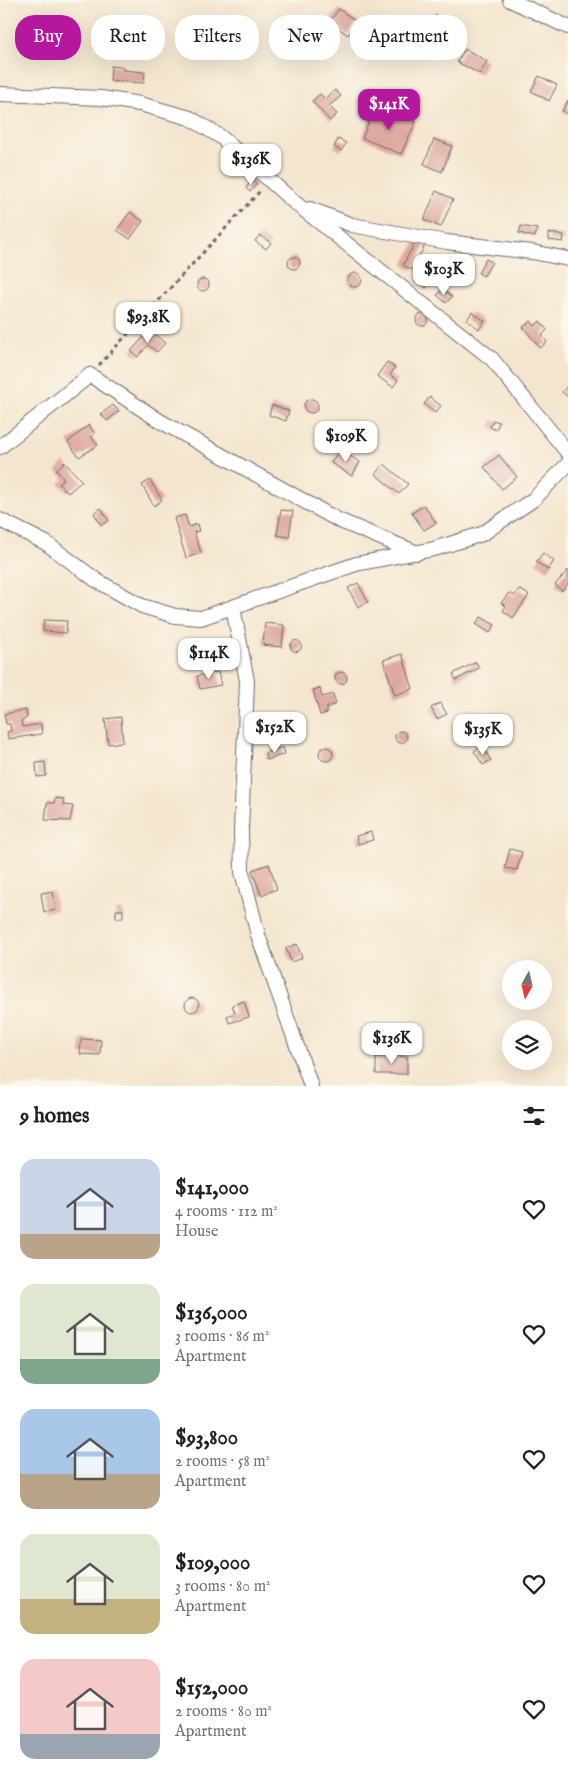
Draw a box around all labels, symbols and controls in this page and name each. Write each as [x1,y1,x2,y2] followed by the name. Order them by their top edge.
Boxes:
[15,15,81,60] chip: Buy
[91,15,165,60] chip: Rent
[175,15,259,60] chip: Filters
[269,15,340,60] chip: New
[350,15,467,60] chip: Apartment
[354,88,424,131] pin: $141K
[369,95,409,115] text: $141K
[216,144,286,186] pin: $136K
[231,150,271,170] text: $136K
[409,254,479,296] pin: $103K
[424,260,464,280] text: $103K
[107,302,189,344] pin: $93.8K
[126,308,170,328] text: $93.8K
[311,420,381,463] pin: $109K
[325,427,367,447] text: $109K
[174,638,244,680] pin: $114K
[189,644,229,664] text: $114K
[240,712,310,754] pin: $152K
[448,714,518,756] pin: $135K
[255,718,295,738] text: $152K
[464,720,502,740] text: $135K
[502,960,552,1010] north arrow
[502,960,552,1070] map controls
[502,1020,552,1070] button: layers
[357,1022,427,1065] pin: $136K
[372,1029,412,1049] text: $136K
[520,1102,548,1130] icon: filters
[20,1103,89,1130] text: 9 homes
[175,1175,249,1202] text: $141,000
[60,1179,120,1239] icon: home
[520,1195,548,1223] icon: heart
[175,1202,278,1222] text: 4 rooms · 112 m²
[175,1222,218,1242] text: House
[175,1300,248,1327] text: $136,000
[60,1304,120,1364] icon: home
[520,1320,548,1348] icon: heart
[175,1327,269,1347] text: 3 rooms · 86 m²
[175,1347,246,1367] text: Apartment
[175,1425,238,1452] text: $93,800
[60,1429,120,1489] icon: home
[520,1445,548,1473] icon: heart
[175,1452,270,1472] text: 2 rooms · 58 m²
[175,1472,246,1492] text: Apartment
[175,1550,250,1577] text: $109,000
[60,1554,120,1614] icon: home
[520,1570,548,1598] icon: heart
[175,1577,271,1597] text: 3 rooms · 80 m²
[175,1597,246,1617] text: Apartment
[175,1675,248,1702] text: $152,000
[60,1679,120,1739] icon: home
[520,1695,548,1723] icon: heart
[175,1702,272,1722] text: 2 rooms · 80 m²
[175,1722,246,1742] text: Apartment

